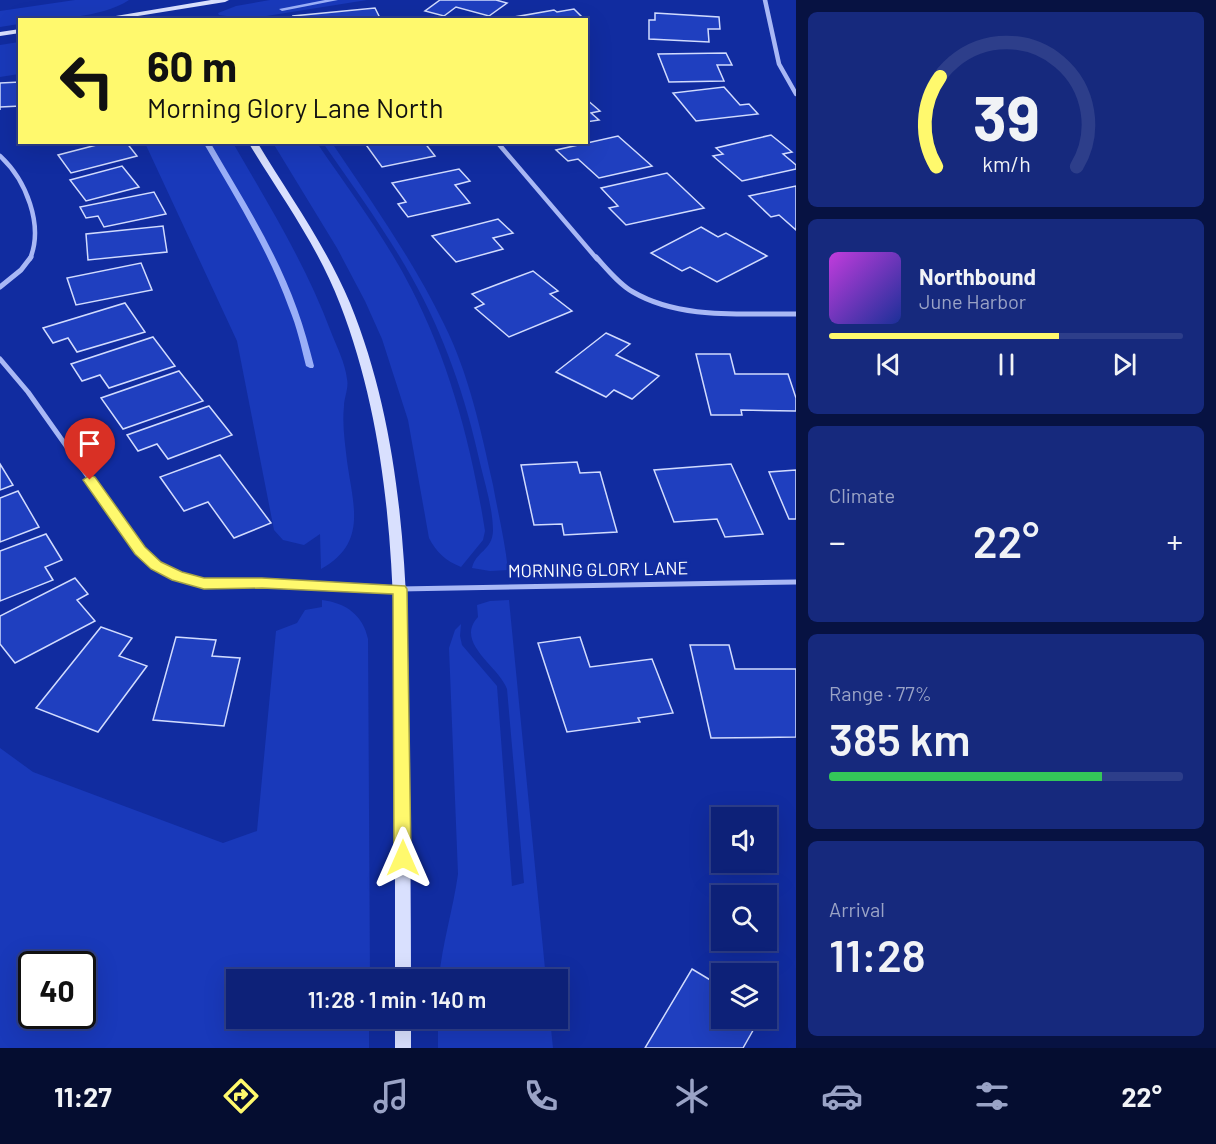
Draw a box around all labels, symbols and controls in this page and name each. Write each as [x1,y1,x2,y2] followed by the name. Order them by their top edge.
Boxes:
[147,40,237,90] text: 60 m
[48,42,126,120] icon: left
[973,79,1039,153] text: 39
[147,91,443,123] text: Morning Glory Lane North
[982,151,1030,176] text: km/h
[919,263,1036,289] text: Northbound
[919,289,1026,313] text: June Harbor
[872,348,905,381] icon: previous
[990,348,1023,381] icon: pause
[1108,348,1141,381] icon: next
[64,418,115,480] pin
[73,427,106,460] icon: arrive
[829,483,895,507] text: Climate
[973,513,1039,567] text: 22°
[829,521,846,561] text: −
[1166,521,1183,561] text: +
[508,556,688,582] street label: MORNING GLORY LANE
[829,681,932,705] text: Range · 77%
[829,711,971,765] text: 385 km
[711,807,777,1029] map controls
[711,807,777,873] button: sound
[371,826,435,890] position arrow
[711,885,777,951] button: search
[829,897,885,921] text: Arrival
[829,927,926,981] text: 11:28
[18,951,96,1029] speed limit sign: 40
[711,963,777,1029] button: layers
[308,986,486,1012] text: 11:28 · 1 min · 140 m
[220,1075,262,1117] icon: directions
[370,1075,412,1117] icon: music
[520,1075,562,1117] icon: phone
[671,1075,713,1117] icon: climate
[821,1075,863,1117] icon: car
[971,1075,1013,1117] icon: filters
[54,1080,112,1112] text: 11:27
[1121,1080,1162,1112] text: 22°

